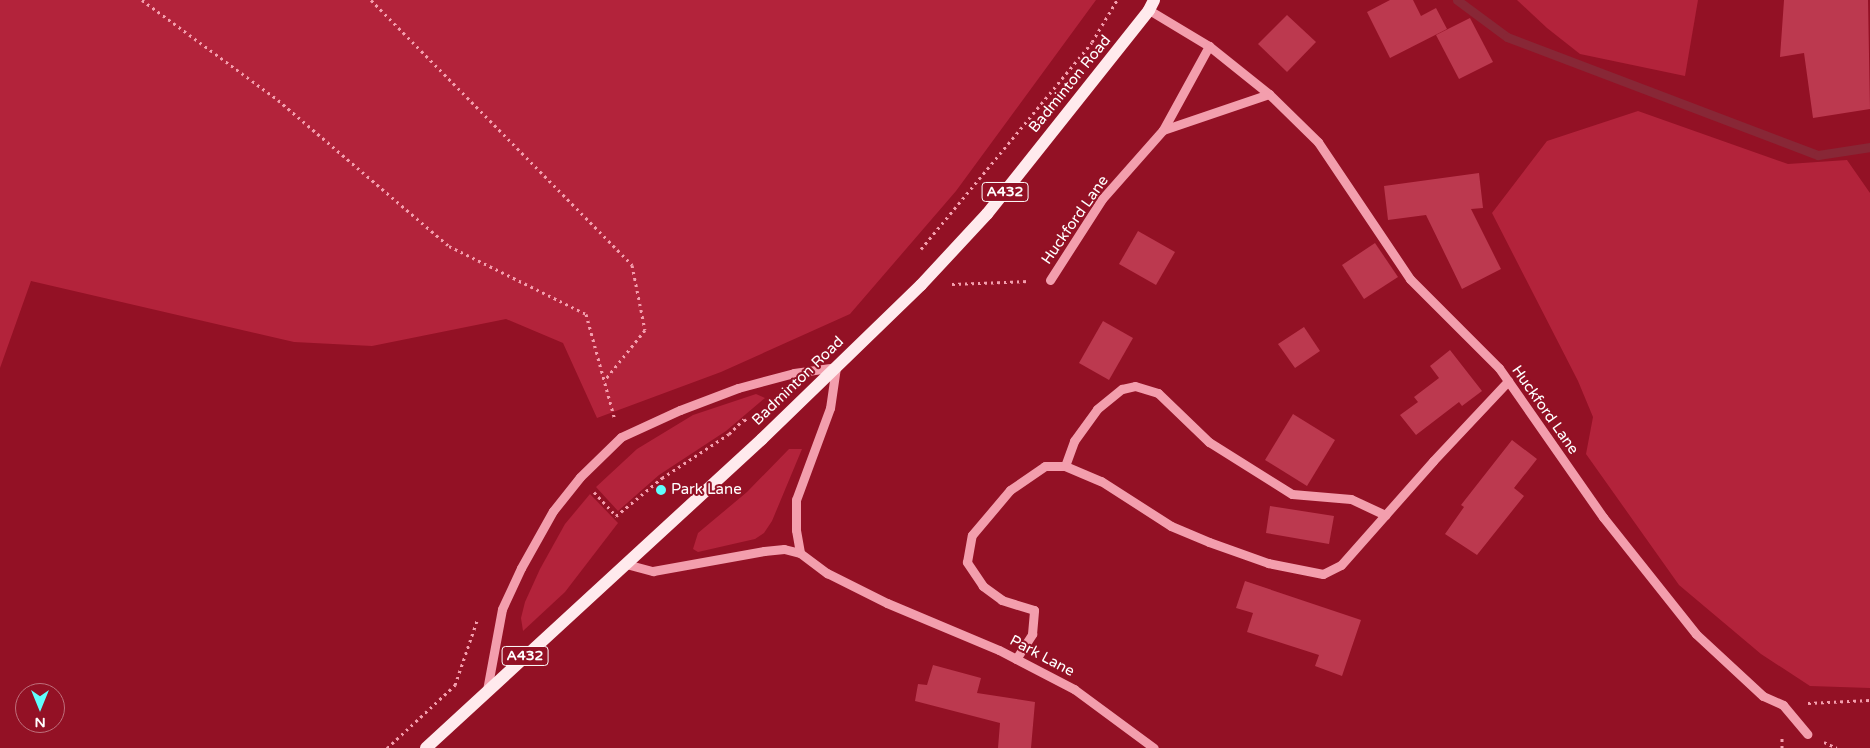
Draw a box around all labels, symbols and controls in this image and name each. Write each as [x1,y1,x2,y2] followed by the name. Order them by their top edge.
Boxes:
[1025,32,1115,136] street label: Badminton Road
[1038,172,1112,268] street label: Huckford Lane
[981,180,1029,203] road number: A432
[749,333,847,429] street label: Badminton Road
[1508,362,1582,458] street label: Huckford Lane
[671,481,742,499] place label: Park Lane
[655,484,667,496] marker: Park Lane
[1007,631,1077,681] street label: Park Lane
[501,644,549,668] road number: A432
[15,683,65,733] north arrow
[34,714,46,731] text: N

